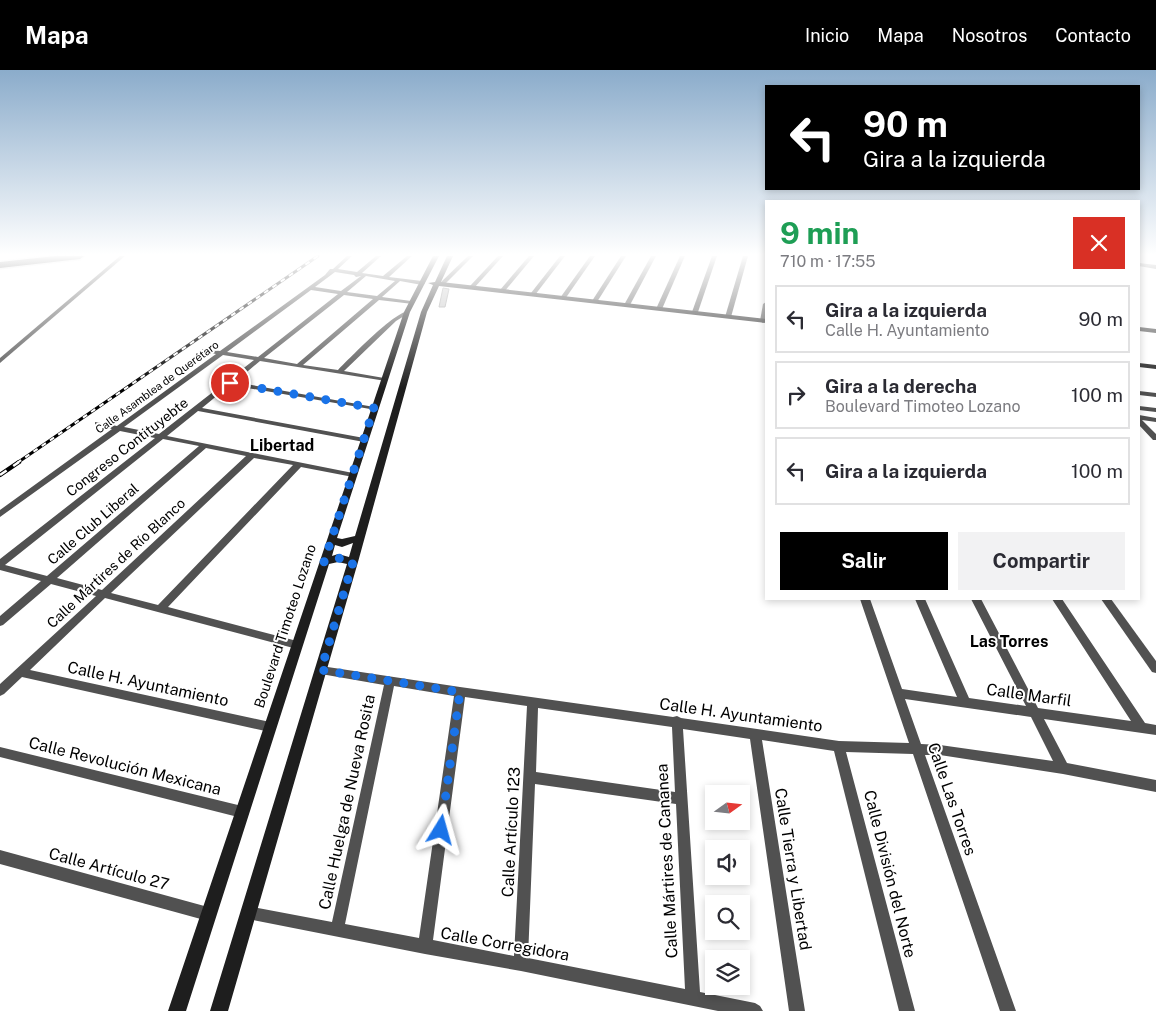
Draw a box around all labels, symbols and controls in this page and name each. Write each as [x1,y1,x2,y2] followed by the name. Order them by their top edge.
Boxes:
[25,21,89,49] text: Mapa
[805,25,849,46] text: Inicio
[877,25,924,46] text: Mapa
[952,25,1027,46] text: Nosotros
[1055,25,1131,46] text: Contacto
[863,104,948,145] text: 90 m
[780,105,845,170] icon: left
[863,146,1046,172] text: Gira a la izquierda
[780,215,859,251] text: 9 min
[1073,217,1125,269] button: close
[780,252,876,271] text: 710 m · 17:55
[825,299,987,321] text: Gira a la izquierda
[782,305,810,333] icon: left
[1079,308,1123,330] text: 90 m
[825,321,989,340] text: Calle H. Ayuntamiento
[93,338,221,436] street label: Calle Asamblea de Querétaro
[209,362,251,404] pin
[216,369,244,397] icon: arrive
[825,375,977,397] text: Gira a la derecha
[782,381,810,409] icon: right
[1071,384,1123,406] text: 100 m
[63,394,191,500] street label: Congreso Contituyebte
[825,397,1021,416] text: Boulevard Timoteo Lozano
[250,436,314,455] district label: Libertad
[782,457,810,485] icon: left
[825,460,987,482] text: Gira a la izquierda
[1071,460,1123,482] text: 100 m
[44,480,142,568] street label: Calle Club Liberal
[44,495,188,631] street label: Calle Mártires de Río Blanco
[780,532,948,590] button: Salir
[958,532,1125,590] button: Compartir
[251,542,319,710] street label: Boulevard Timoteo Lozano
[970,632,1048,651] district label: Las Torres
[66,658,230,710] street label: Calle H. Ayuntamiento
[985,680,1073,710] street label: Calle Marfil
[315,693,379,911] street label: Calle Huelga de Nueva Rosita
[658,694,824,736] street label: Calle H. Ayuntamiento
[27,733,223,799] street label: Calle Revolución Mexicana
[924,740,980,858] street label: Calle Las Torres
[652,763,682,959] street label: Calle Mártires de Cananea
[498,766,524,898] street label: Calle Artículo 123
[705,785,750,830] north arrow
[705,785,750,995] map controls
[771,787,815,951] street label: Calle Tierra y Libertad
[860,788,920,960] street label: Calle División del Norte
[414,803,466,855] position arrow
[705,840,750,885] button: sound
[47,844,171,894] street label: Calle Artículo 27
[705,895,750,940] button: search
[439,923,571,965] street label: Calle Corregidora
[705,950,750,995] button: layers

